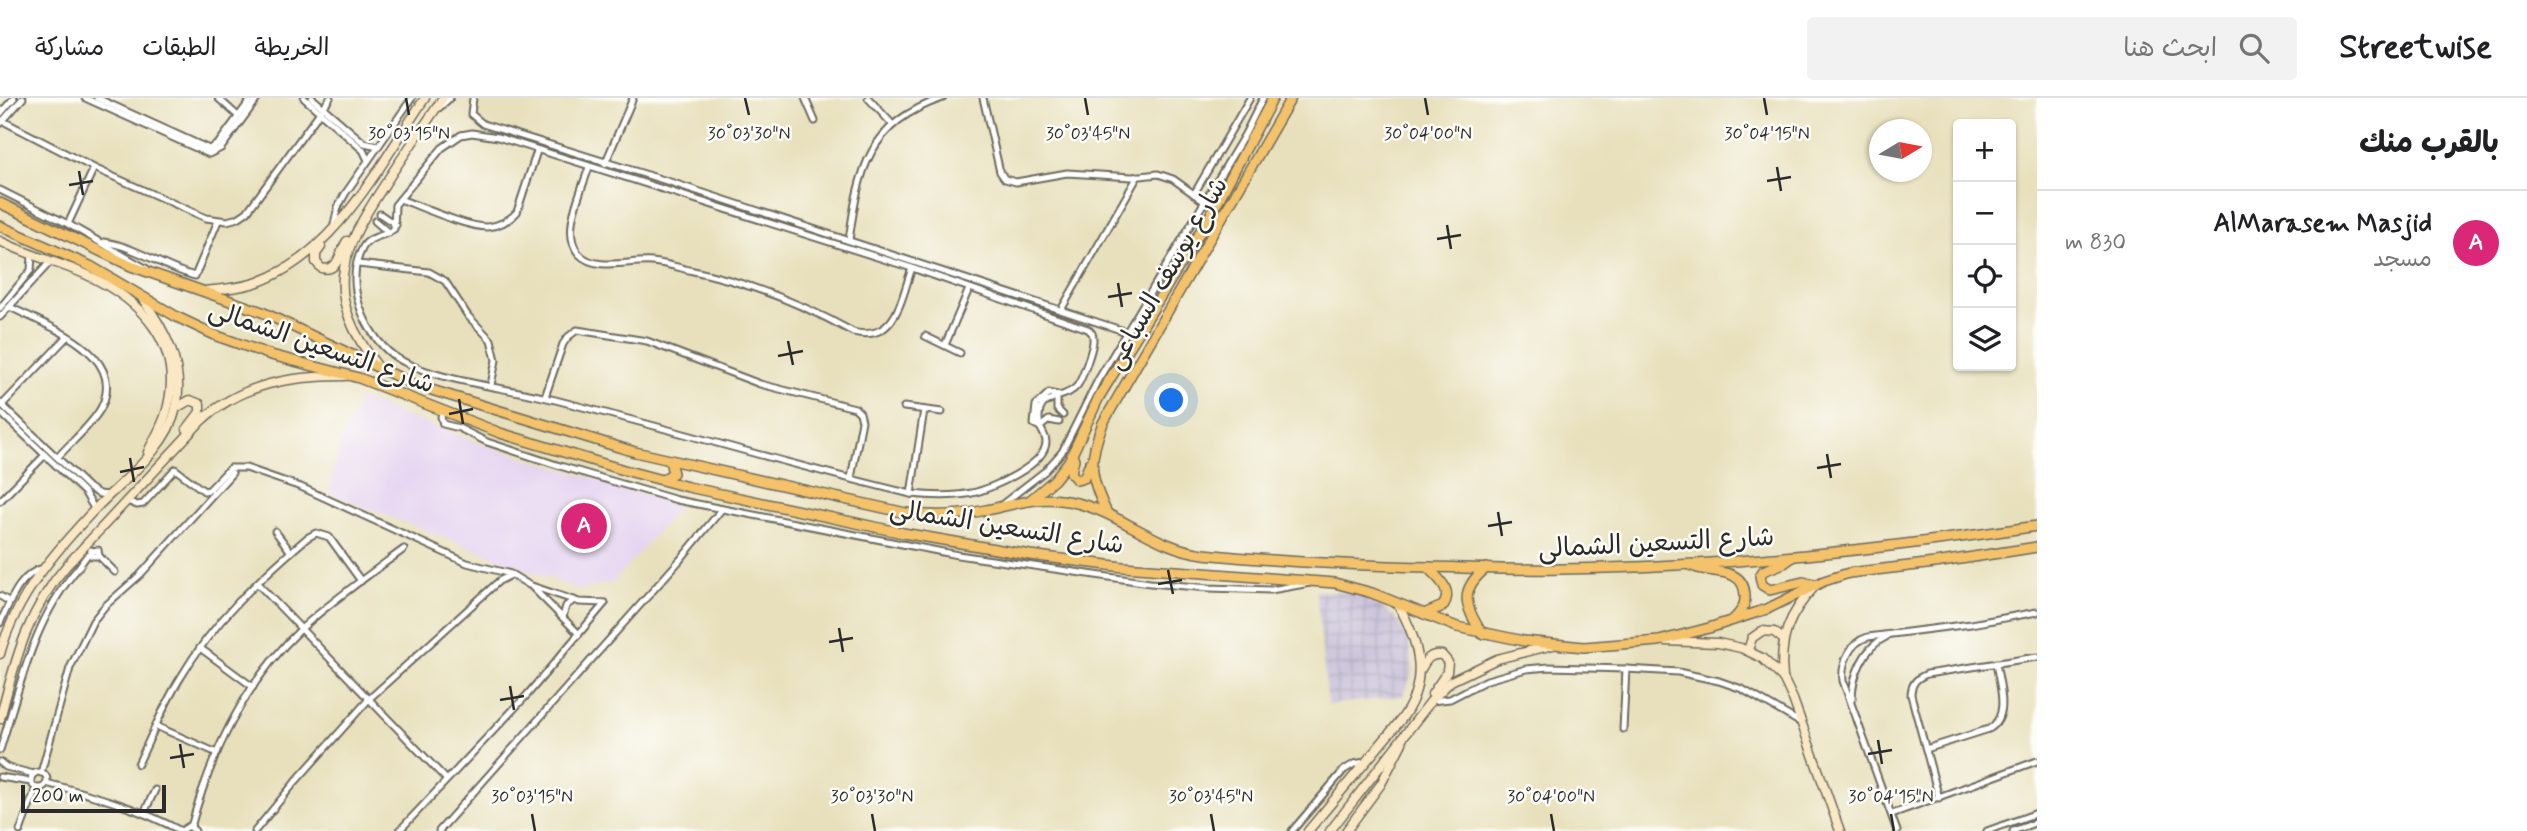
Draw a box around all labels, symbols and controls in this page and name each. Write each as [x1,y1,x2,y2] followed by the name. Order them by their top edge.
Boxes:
[1807,17,2297,80] search box
[2339,26,2492,70] text: Streetwise
[2235,29,2273,67] icon: search
[2123,32,2217,66] text: ابحث هنا
[35,33,104,64] text: مشاركة
[142,33,217,64] text: الطبقات
[255,33,329,64] text: الخريطة
[1869,119,1932,182] north arrow
[1953,119,2016,371] map controls
[1953,119,2016,182] button: +
[368,122,450,146] text: 30°03'15"N
[708,122,790,146] text: 30°03'30"N
[1046,122,1130,146] text: 30°03'45"N
[1384,122,1472,146] text: 30°04'00"N
[1724,122,1810,146] text: 30°04'15"N
[2359,124,2499,163] text: بالقرب منك
[1099,171,1237,377] street label: شارع يوسف السباعى
[1953,182,2016,245] button: −
[2214,207,2432,241] text: AlMarasem Masjid
[2065,228,2126,258] text: 830 m
[2468,228,2484,258] text: A
[1953,245,2016,308] button: locate
[2373,245,2432,275] text: مسجد
[204,293,439,402] street label: شارع التسعين الشمالى
[1953,308,2016,371] button: layers
[1154,383,1188,417] your location
[887,493,1126,563] street label: شارع التسعين الشمالى
[561,500,607,552] pin: A
[1537,521,1775,567] street label: شارع التسعين الشمالى
[21,782,166,814] scale bar
[32,784,84,809] text: 200 m
[491,785,573,809] text: 30°03'15"N
[831,785,913,809] text: 30°03'30"N
[1169,785,1253,809] text: 30°03'45"N
[1507,785,1595,809] text: 30°04'00"N
[1848,785,1934,809] text: 30°04'15"N

